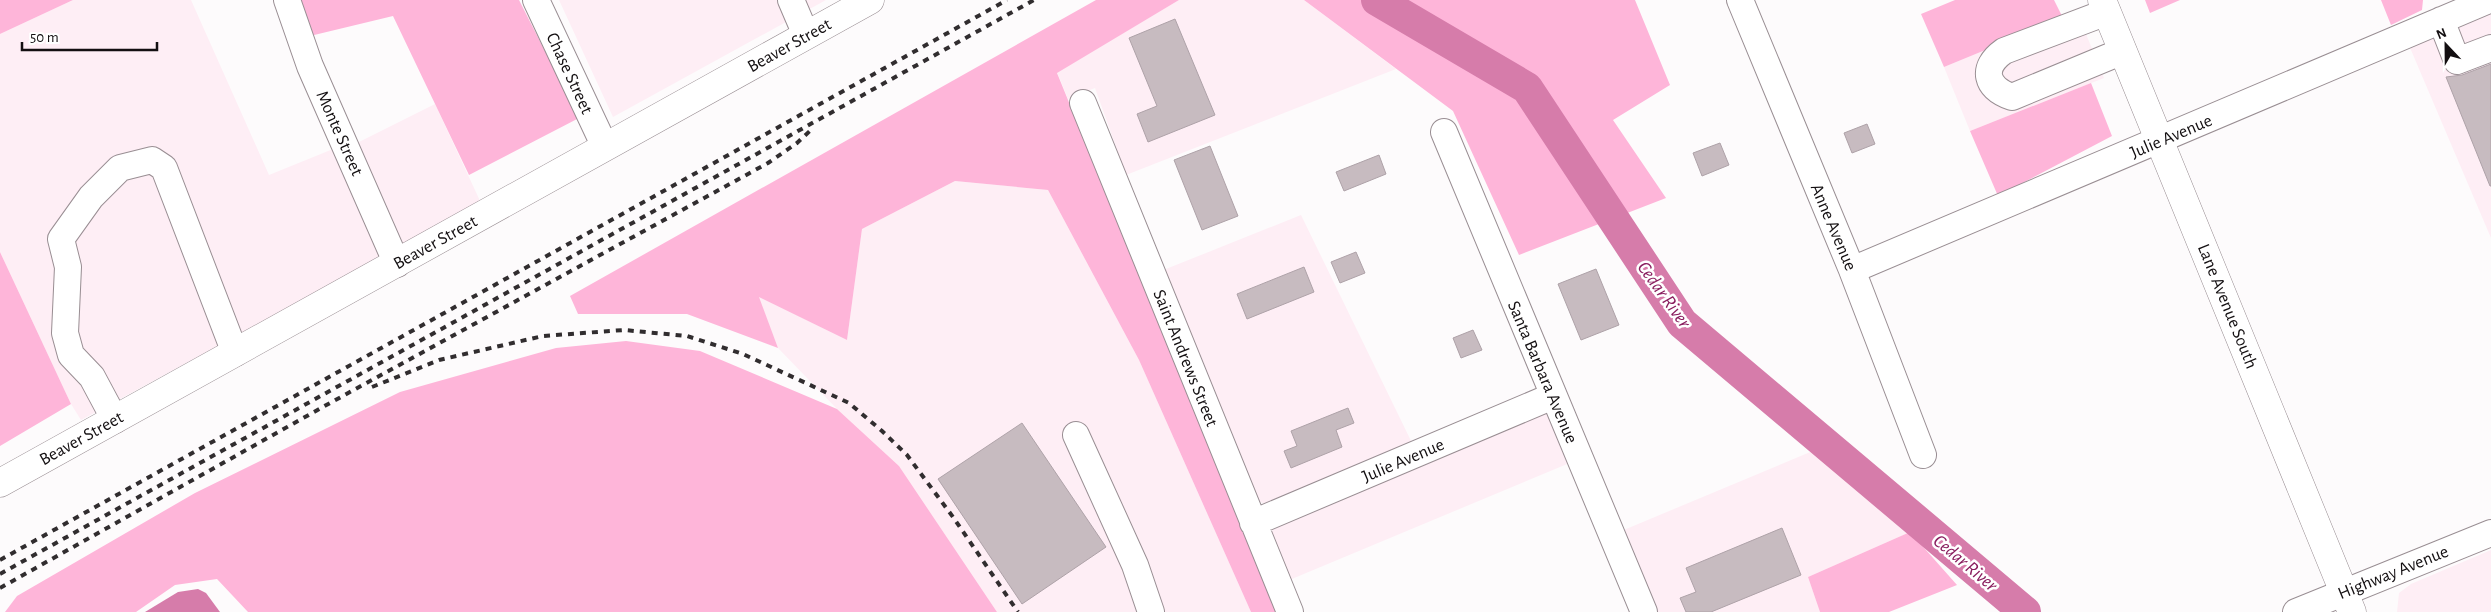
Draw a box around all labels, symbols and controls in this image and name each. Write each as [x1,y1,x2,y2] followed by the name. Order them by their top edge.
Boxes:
[745,15,835,76] street label: Beaver Street
[22,20,158,52] scale bar
[2421,20,2471,70] north arrow
[2434,26,2449,42] text: N
[30,30,59,45] text: 50 m
[542,30,596,117] street label: Chase Street
[312,88,366,179] street label: Monte Street
[2128,112,2215,162] street label: Julie Avenue
[1807,181,1859,273] street label: Anne Avenue
[391,212,481,273] street label: Beaver Street
[2194,241,2260,371] street label: Lane Avenue South
[1633,258,1695,332] water label: Cedar River
[1149,287,1221,430] street label: Saint Andrews Street
[1504,298,1580,446] street label: Santa Barbara Avenue
[37,408,127,469] street label: Beaver Street
[1360,436,1447,486] street label: Julie Avenue
[1929,531,2001,596] water label: Cedar River
[2336,543,2451,603] street label: Highway Avenue

